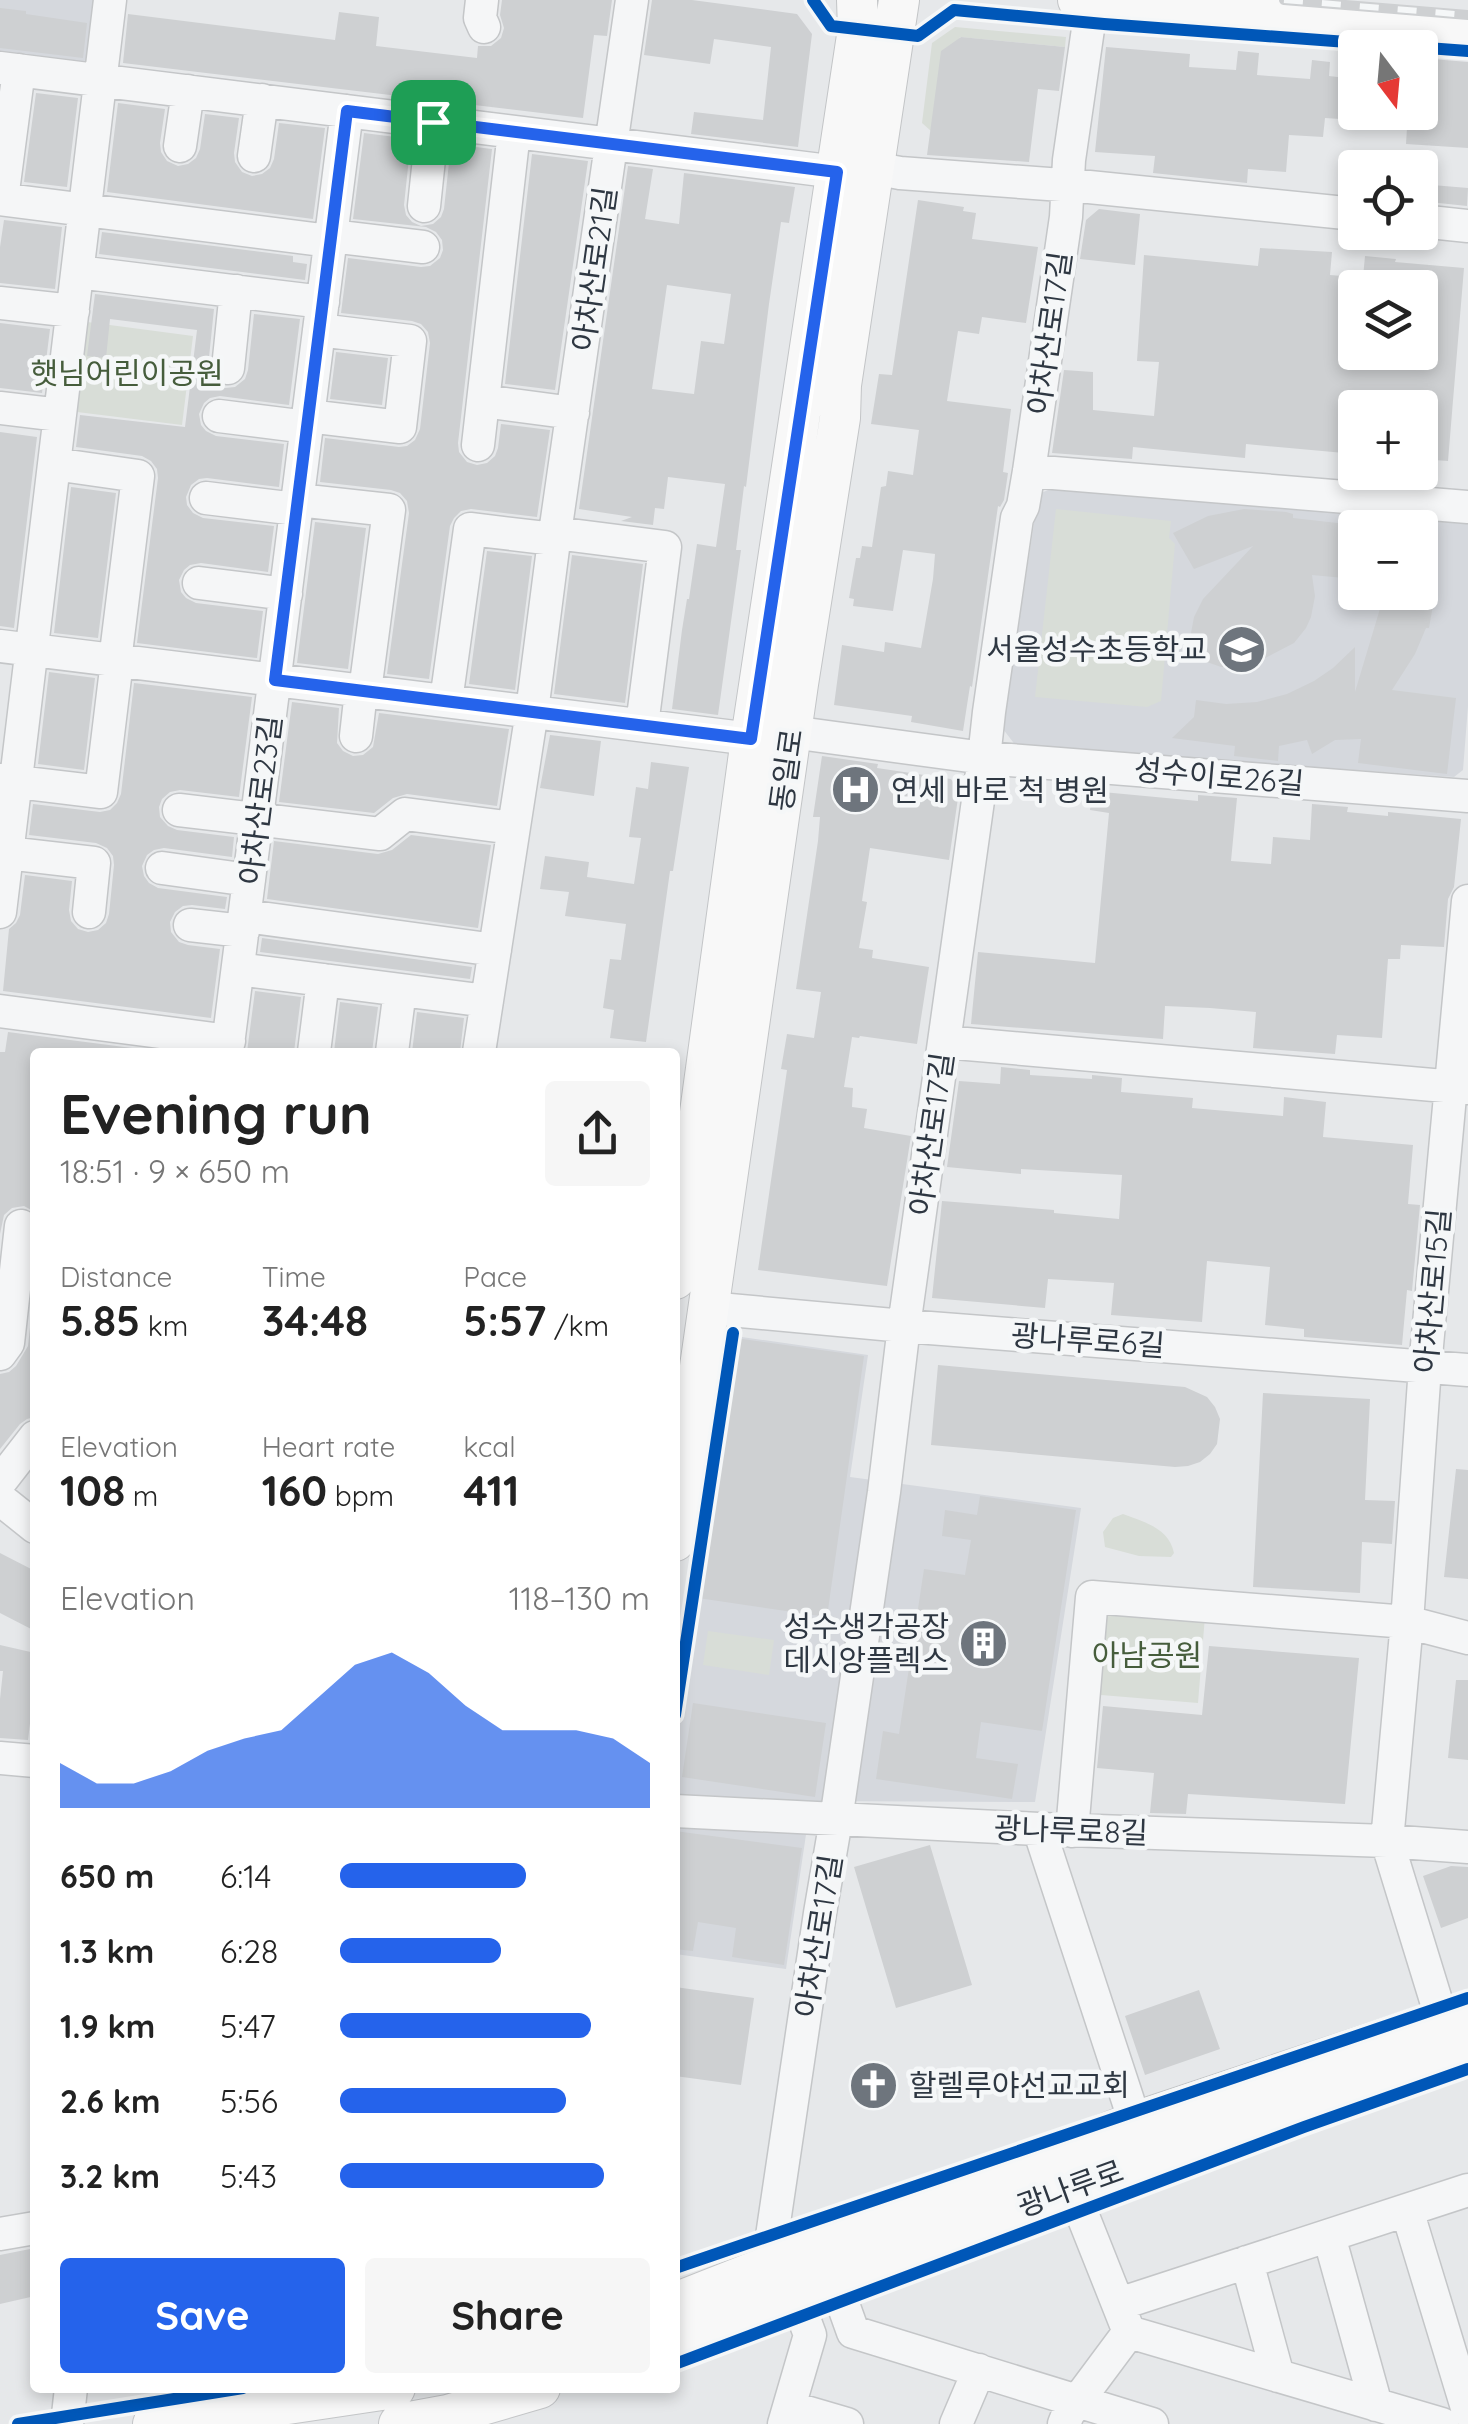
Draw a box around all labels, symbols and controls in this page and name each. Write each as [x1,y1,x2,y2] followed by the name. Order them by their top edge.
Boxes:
[1338,30,1438,130] north arrow
[1338,30,1438,610] map controls
[391,80,476,165] pin
[406,95,461,150] icon: arrive
[1338,150,1438,250] button: locate
[564,184,624,354] street label: 아차산로21길
[1019,249,1079,417] street label: 아차산로17길
[1338,270,1438,370] button: layers
[30,354,224,392] park label: 햇님어린이공원
[1338,390,1438,490] button: +
[1338,510,1438,610] button: −
[1216,623,1268,675] school or university icon: 서울성수초등학교
[986,630,1207,668] place label: 서울성수초등학교
[231,713,289,887] street label: 아차산로23길
[761,726,811,814] street label: 동일로
[1132,750,1306,802] street label: 성수이로26길
[830,764,882,816] hospital icon: 연세 바로 척 병원
[891,771,1109,809] place label: 연세 바로 척 병원
[901,1050,961,1218] street label: 아차산로17길
[60,1079,372,1148] text: Evening run
[545,1081,650,1186] button: share
[60,1151,290,1191] text: 18:51 · 9 × 650 m
[1406,1207,1458,1375] street label: 아차산로15길
[60,1259,172,1294] text: Distance
[262,1259,326,1294] text: Time
[463,1259,527,1294] text: Pace
[60,1294,140,1347] text: 5.85
[262,1294,368,1347] text: 34:48
[463,1294,546,1347] text: 5:57
[140,1308,188,1343] text: km
[546,1308,609,1343] text: /km
[1010,1316,1166,1364] street label: 광나루로6길
[60,1429,178,1464] text: Elevation
[262,1429,395,1464] text: Heart rate
[463,1429,516,1464] text: kcal
[60,1464,125,1517] text: 108
[262,1464,327,1517] text: 160
[463,1464,519,1517] text: 411
[125,1478,158,1513] text: m
[327,1478,394,1513] text: bpm
[60,1578,195,1618] text: Elevation
[509,1578,650,1618] text: 118–130 m
[783,1607,949,1679] place label: 성수생각공장 데시앙플렉스
[958,1617,1010,1669] building icon: 성수생각공장 데시앙플렉스
[1092,1636,1202,1674] park label: 아남공원
[993,1808,1149,1852] street label: 광나루로8길
[786,1852,850,2020] street label: 아차산로17길
[60,1856,154,1896] text: 650 m
[220,1856,271,1896] text: 6:14
[60,1931,154,1971] text: 1.3 km
[220,1931,278,1971] text: 6:28
[60,2006,155,2046] text: 1.9 km
[220,2006,276,2046] text: 5:47
[848,2059,900,2111] church icon: 할렐루야선교교회
[909,2066,1130,2104] place label: 할렐루야선교교회
[60,2081,161,2121] text: 2.6 km
[220,2081,278,2121] text: 5:56
[1012,2151,1128,2225] street label: 광나루로
[60,2156,160,2196] text: 3.2 km
[220,2156,277,2196] text: 5:43
[60,2258,345,2373] button: Save
[365,2258,650,2373] button: Share

